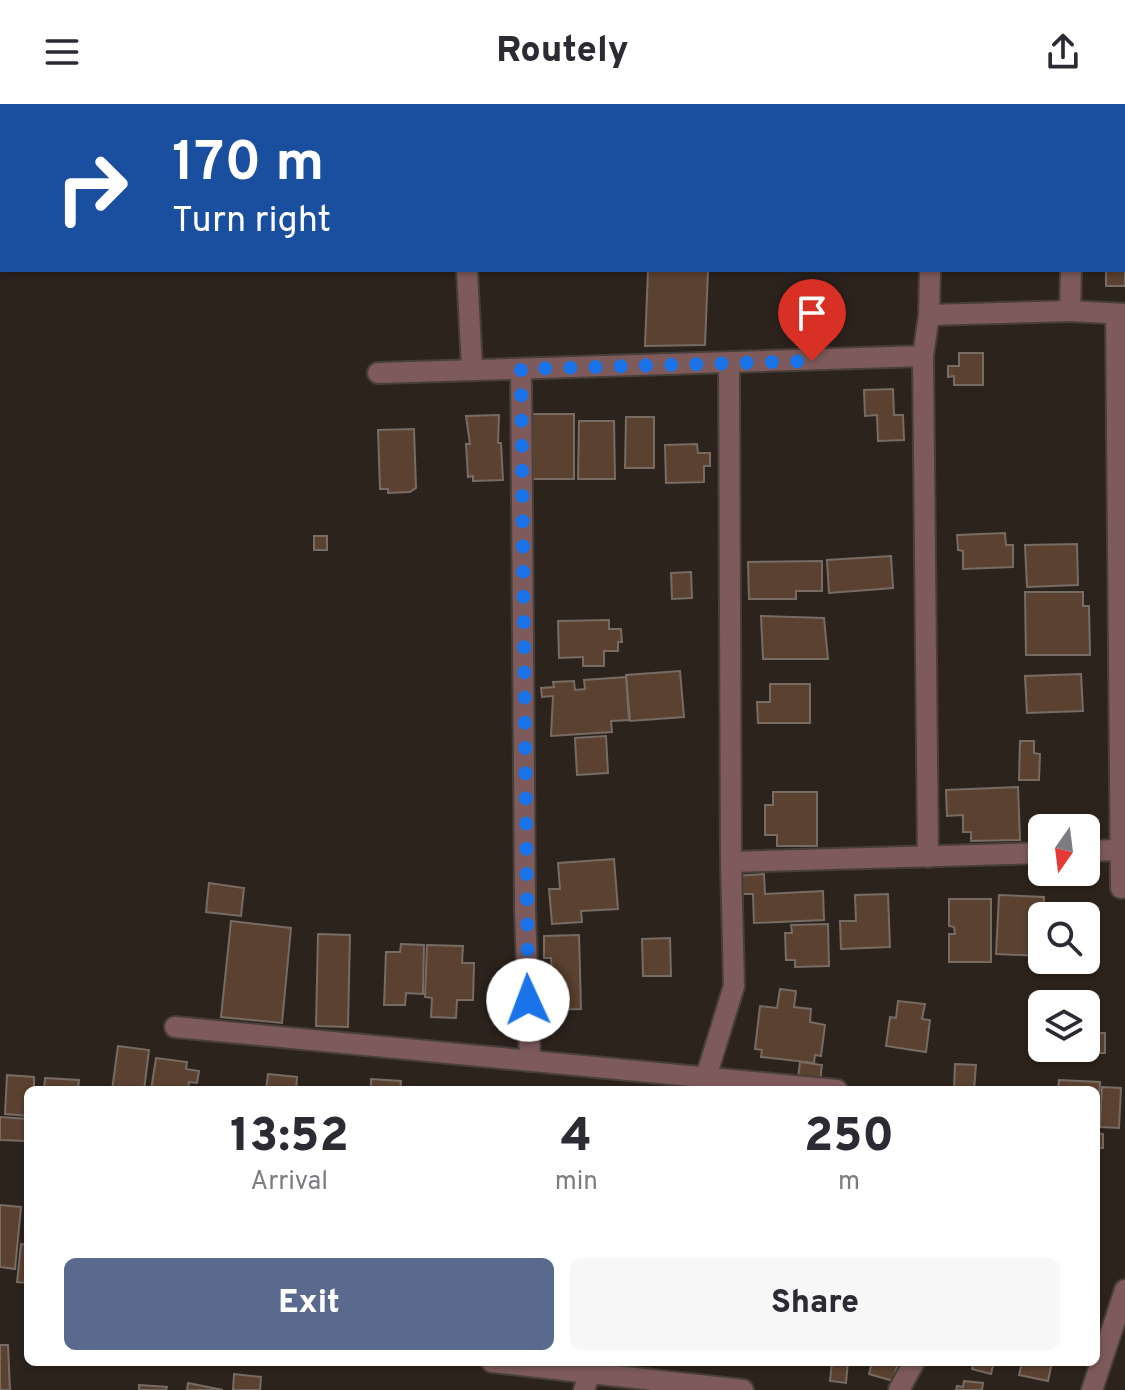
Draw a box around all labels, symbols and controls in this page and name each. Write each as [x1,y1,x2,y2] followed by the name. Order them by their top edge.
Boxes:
[496,29,629,75] text: Routely
[40,30,84,74] icon: menu
[1041,30,1085,74] icon: share
[172,130,324,200] text: 170 m
[40,136,144,240] icon: right
[172,199,331,245] text: Turn right
[778,279,846,361] pin
[790,291,834,335] icon: arrive
[1028,814,1100,886] north arrow
[1028,814,1100,1062] map controls
[1028,902,1100,974] button: search
[486,958,570,1042] position arrow
[1028,990,1100,1062] button: layers
[230,1108,349,1168] text: 13:52
[561,1108,592,1168] text: 4
[804,1108,894,1168] text: 250
[251,1166,328,1199] text: Arrival
[555,1166,598,1199] text: min
[838,1166,860,1199] text: m
[64,1258,554,1350] button: Exit
[570,1258,1060,1350] button: Share

